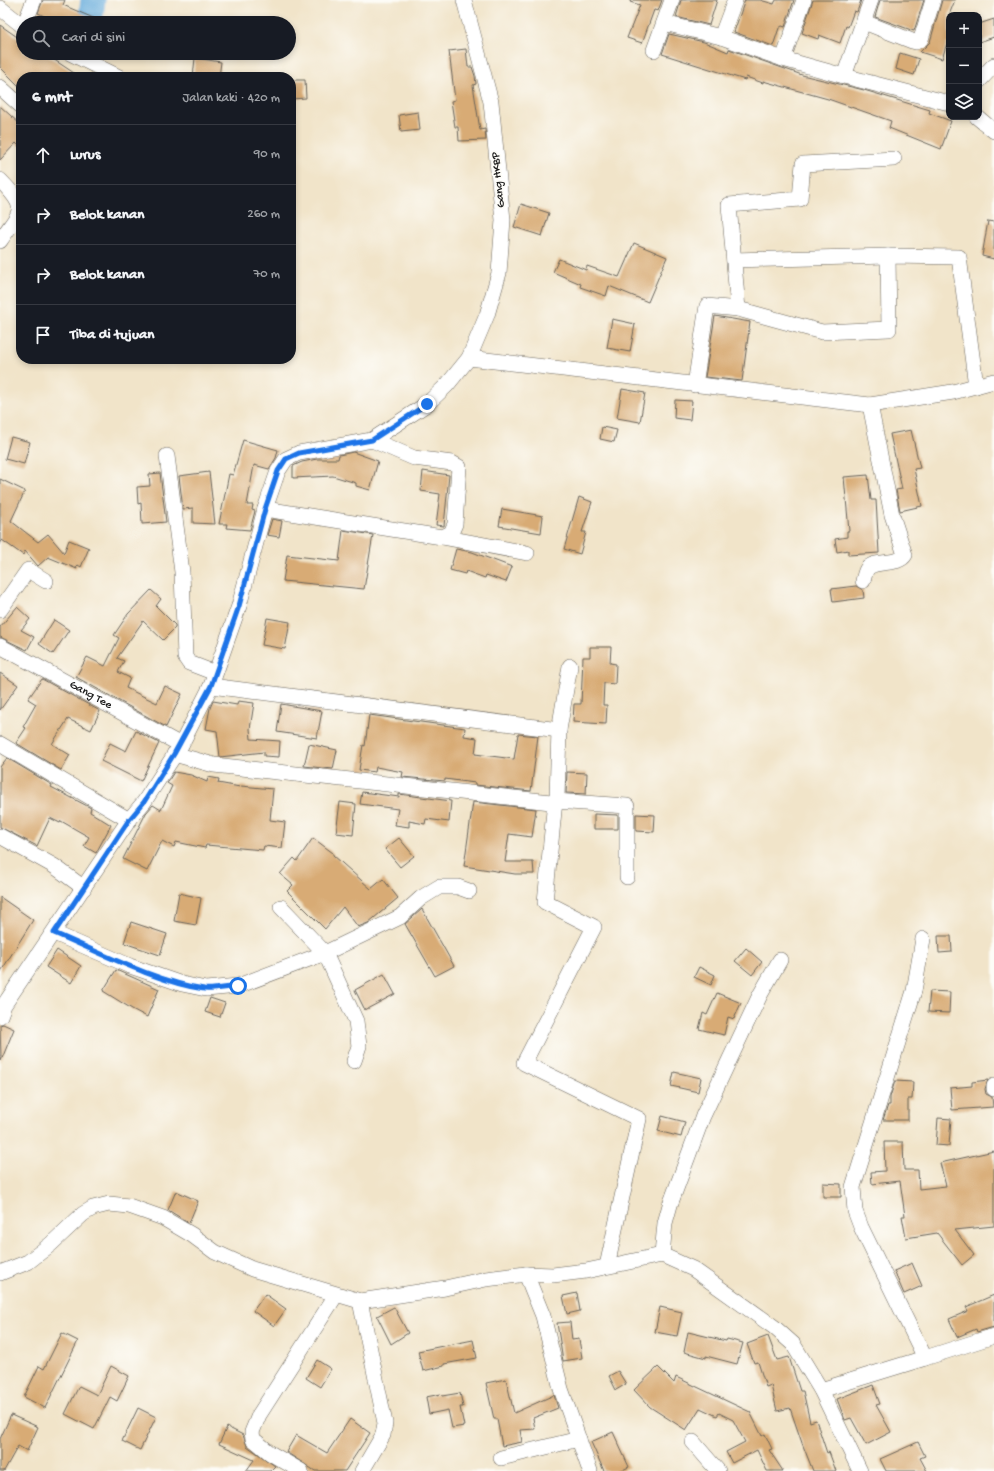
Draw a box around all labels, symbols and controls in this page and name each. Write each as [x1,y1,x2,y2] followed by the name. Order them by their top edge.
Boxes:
[946,12,982,120] map controls
[946,12,982,48] button: +
[16,16,296,60] search box
[30,27,52,49] icon: search
[62,29,125,47] text: Cari di sini
[946,48,982,84] button: −
[946,84,982,120] button: layers
[32,88,72,108] text: 6 mnt
[182,91,280,106] text: Jalan kaki · 420 m
[32,144,54,166] icon: ahead
[70,146,100,164] text: Lurus
[254,147,280,162] text: 90 m
[489,151,509,208] street label: Gang HKBP
[32,204,54,226] icon: right
[70,206,144,224] text: Belok kanan
[247,207,280,222] text: 260 m
[32,264,54,286] icon: right
[70,266,144,284] text: Belok kanan
[254,267,280,282] text: 70 m
[32,324,54,346] icon: arrive
[70,326,154,344] text: Tiba di tujuan
[418,395,436,413] route end
[67,678,115,713] street label: Gang Tee
[229,977,247,995] route start

